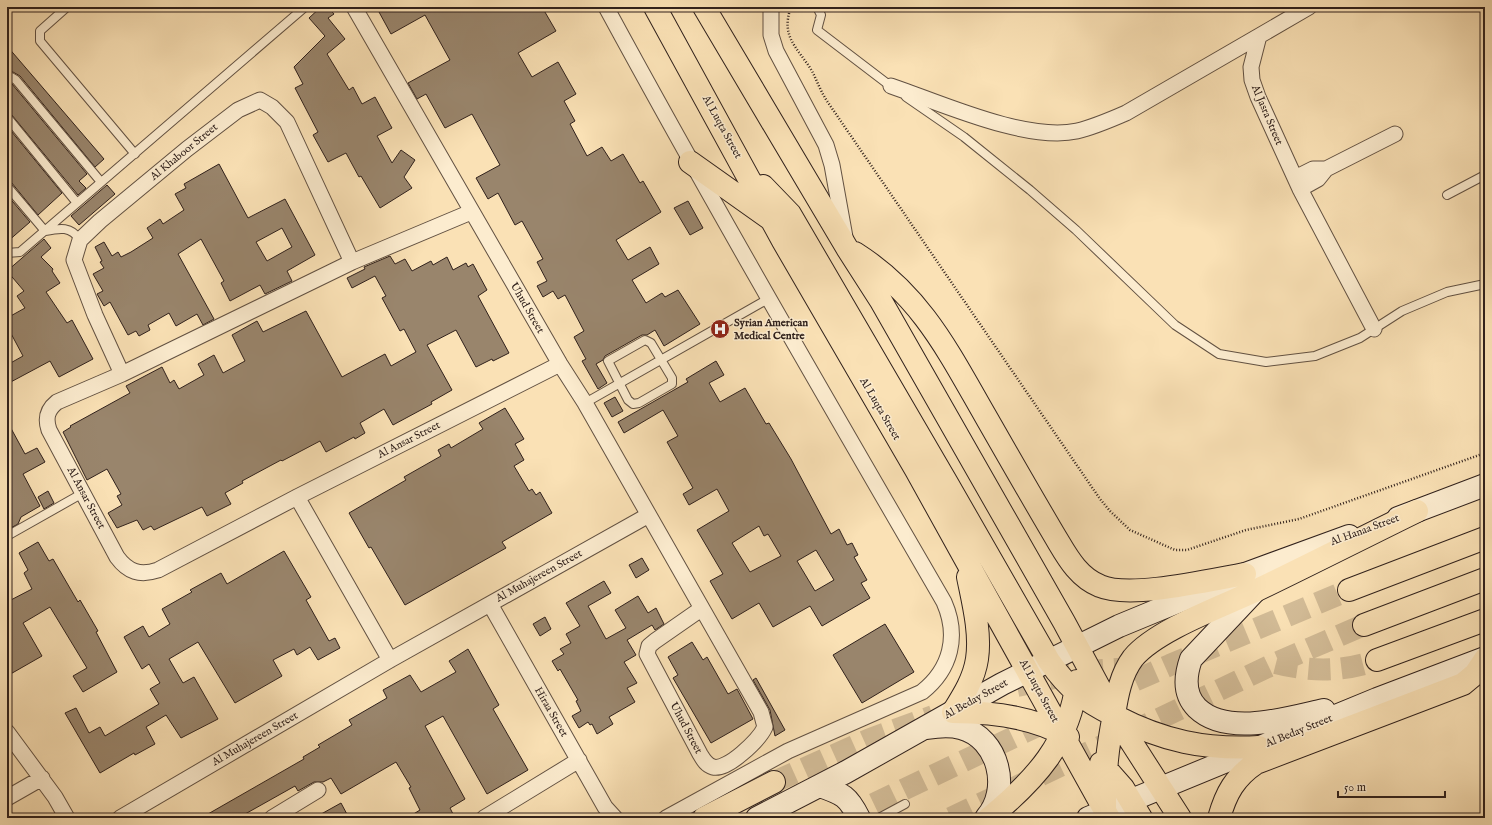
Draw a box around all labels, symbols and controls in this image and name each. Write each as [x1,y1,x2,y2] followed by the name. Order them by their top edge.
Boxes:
[1248,82,1286,147] street label: Al Jasra Street
[698,92,745,161] street label: Al Luqta Street
[147,120,221,184] street label: Al Khaboor Street
[507,280,547,336] street label: Uhud Street
[734,316,808,343] place label: Syrian American Medical Centre
[709,318,731,340] hospital icon: Syrian American Medical Centre
[856,374,904,443] street label: Al Luqta Street
[374,418,443,462] street label: Al Ansar Street
[63,464,108,532] street label: Al Ansar Street
[1328,511,1401,549] street label: Al Hanaa Street
[492,546,585,606] street label: Al Muhajereen Street
[1015,656,1062,725] street label: Al Luqta Street
[941,676,1011,723] street label: Al Beday Street
[531,684,571,740] street label: Hiraa Street
[667,700,706,756] street label: Uhud Street
[209,709,301,770] street label: Al Muhajereen Street
[1263,711,1335,751] street label: Al Beday Street
[1338,773,1445,799] scale bar
[1344,780,1366,795] text: 50 m

